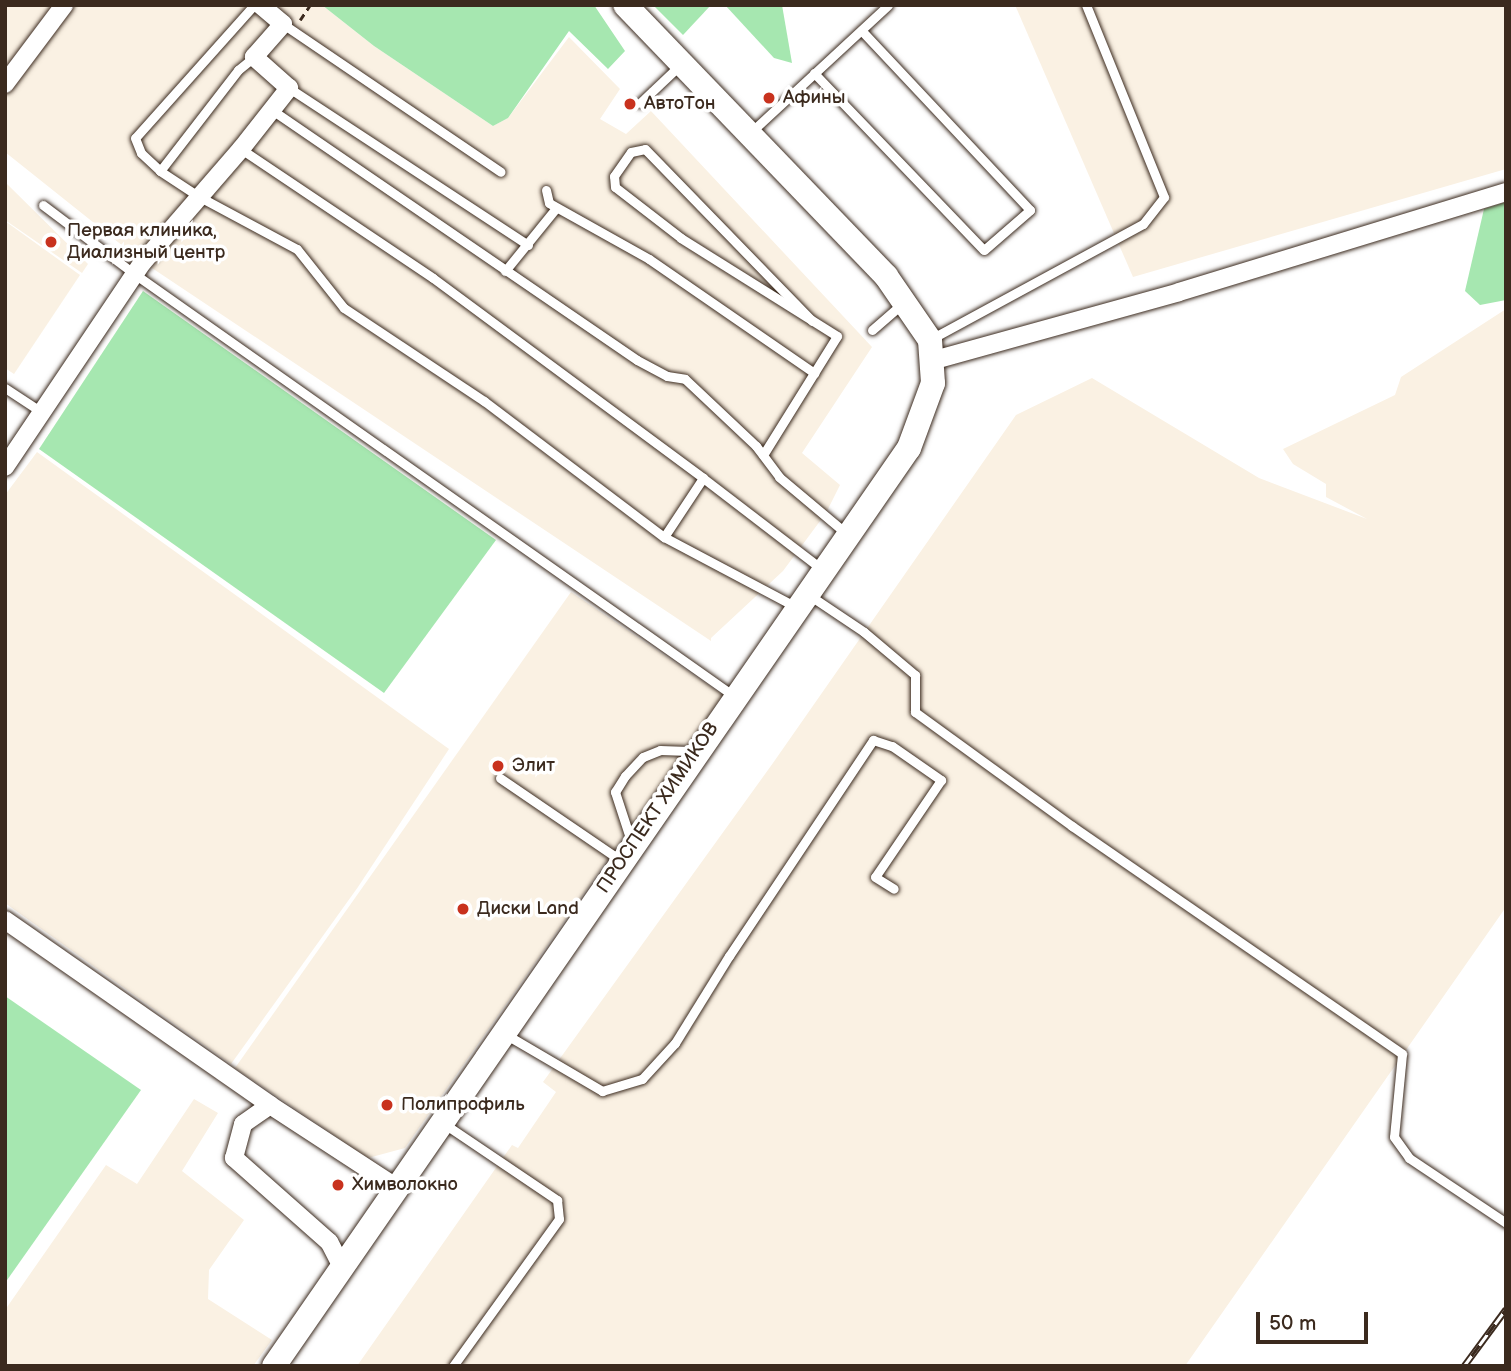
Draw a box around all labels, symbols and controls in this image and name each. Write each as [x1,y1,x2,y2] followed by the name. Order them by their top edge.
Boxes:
[783,87,845,109] place label: Афины
[761,90,777,106] marker: Афины
[644,93,716,115] place label: АвтоТон
[622,96,638,112] marker: АвтоТон
[67,220,225,264] place label: Первая клиника, Диализный центр
[41,232,61,252] marker: Первая клиника, Диализный центр
[592,718,724,898] street label: ПРОСПЕКТ ХИМИКОВ
[512,755,555,777] place label: Элит
[490,758,506,774] marker: Элит
[477,898,579,920] place label: Диски Land
[455,901,471,917] marker: Диски Land
[401,1094,525,1116] place label: Полипрофиль
[379,1097,395,1113] marker: Полипрофиль
[352,1174,458,1196] place label: Химволокно
[330,1177,346,1193] marker: Химволокно
[1259,1298,1371,1342] scale bar
[1269,1311,1316,1336] text: 50 m

